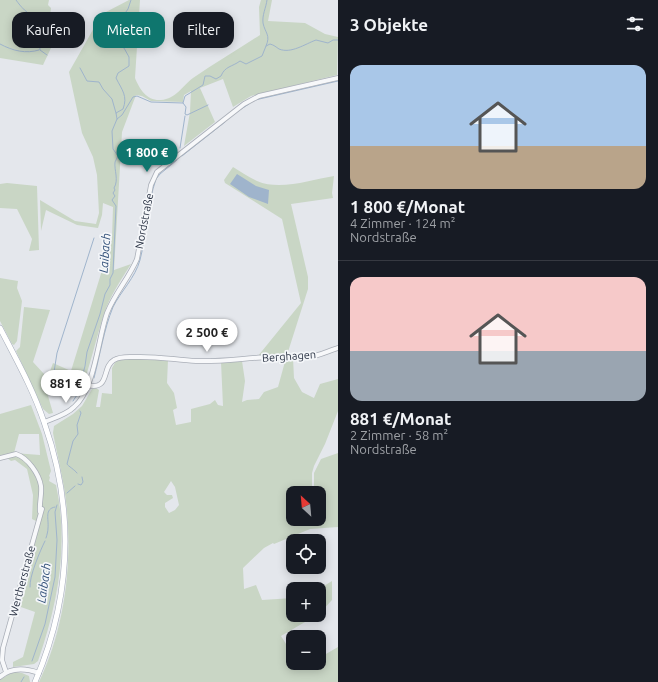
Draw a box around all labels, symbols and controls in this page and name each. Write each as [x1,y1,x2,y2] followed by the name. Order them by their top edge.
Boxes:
[12,12,85,48] chip: Kaufen
[93,12,165,48] chip: Mieten
[173,12,234,48] chip: Filter
[624,13,646,35] icon: filters
[350,15,428,34] text: 3 Objekte
[462,91,534,163] icon: home
[110,139,184,173] pin: 1 800 €
[126,145,168,159] text: 1 800 €
[133,192,155,250] street label: Nordstraße
[350,197,465,216] text: 1 800 €/Monat
[350,216,456,230] text: 4 Zimmer · 124 m²
[350,230,417,244] text: Nordstraße
[97,232,112,273] water label: Laibach
[462,303,534,375] icon: home
[170,319,244,353] pin: 2 500 €
[186,325,228,339] text: 2 500 €
[262,348,316,364] street label: Berghagen
[38,370,94,404] pin: 881 €
[50,376,82,390] text: 881 €
[350,409,451,428] text: 881 €/Monat
[350,428,448,442] text: 2 Zimmer · 58 m²
[350,442,417,456] text: Nordstraße
[286,486,326,526] north arrow
[286,486,326,670] map controls
[286,534,326,574] button: locate
[7,544,37,618] street label: Wertherstraße
[34,562,53,604] water label: Laibach
[286,582,326,622] button: +
[286,630,326,670] button: −

